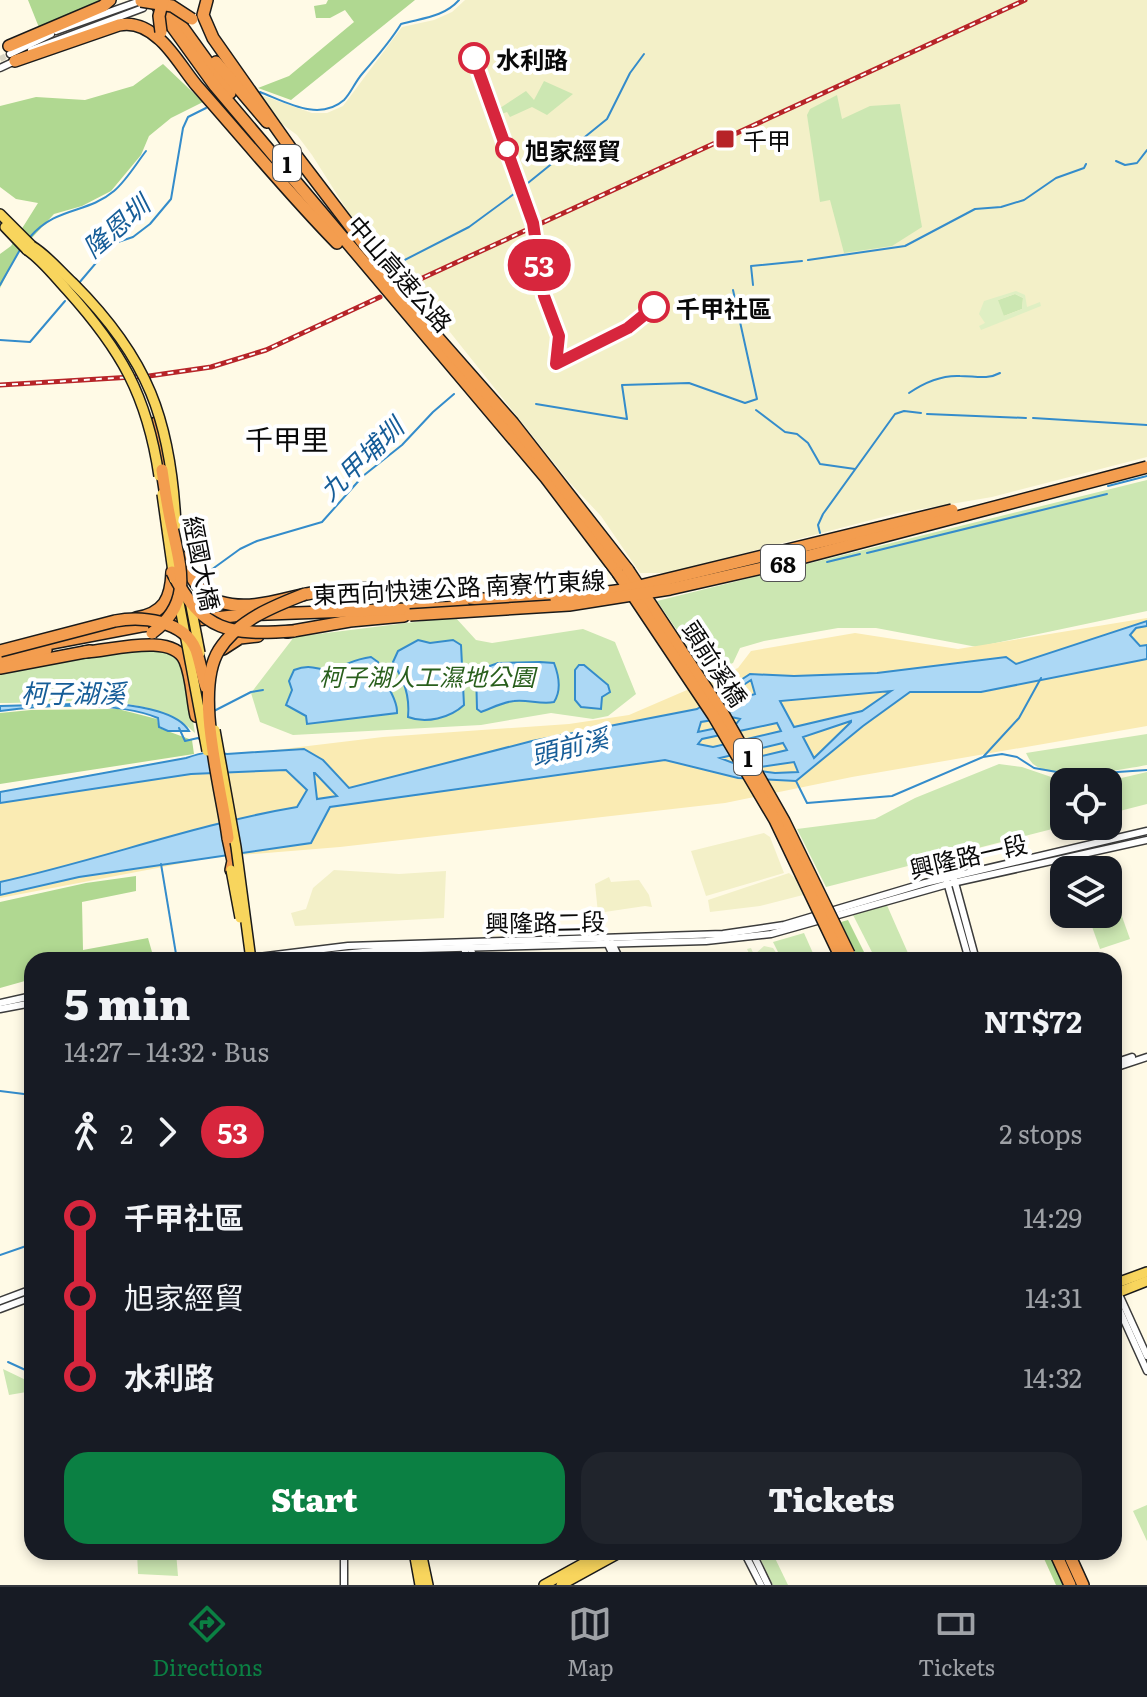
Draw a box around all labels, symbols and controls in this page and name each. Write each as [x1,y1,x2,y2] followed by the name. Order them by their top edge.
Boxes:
[496,41,568,76] place label: 水利路
[459,43,489,73] marker: 水利路
[743,122,791,157] place label: 千甲
[714,128,736,150] marker: 千甲
[525,132,621,167] place label: 旭家經貿
[496,138,518,160] marker: 旭家經貿
[273,145,301,181] road number: 1
[73,182,160,265] water label: 隆恩圳
[341,207,461,339] street label: 中山高速公路
[503,239,575,291] line badge: 53
[524,244,554,286] text: 53
[676,290,772,325] place label: 千甲社區
[639,292,669,322] marker: 千甲社區
[309,405,414,508] water label: 九甲埔圳
[245,417,329,459] district label: 千甲里
[177,513,229,613] street label: 經國大橋
[761,545,805,581] road number: 68
[312,561,606,611] street label: 東西向快速公路 南寮竹東線
[675,613,757,713] street label: 頭前溪橋
[319,658,538,693] park label: 柯子湖人工濕地公園
[21,672,129,711] water label: 柯子湖溪
[526,716,615,773] water label: 頭前溪
[734,739,762,775] road number: 1
[1050,768,1122,928] map controls
[1050,768,1122,840] button: locate
[906,824,1030,886] street label: 興隆路一段
[1050,856,1122,928] button: layers
[485,902,605,940] street label: 興隆路二段
[64,968,191,1034] text: 5 min
[984,998,1082,1042] text: NT$72
[64,1031,269,1070] text: 14:27 – 14:32 · Bus
[64,1110,108,1154] icon: walk
[145,1110,189,1154] icon: forward
[217,1111,248,1153] text: 53
[120,1113,133,1152] text: 2
[999,1113,1082,1152] text: 2 stops
[124,1194,244,1238] text: 千甲社區
[1023,1197,1082,1236] text: 14:29
[124,1274,244,1318] text: 旭家經貿
[1025,1277,1082,1316] text: 14:31
[124,1354,214,1398] text: 水利路
[1023,1357,1082,1396] text: 14:32
[64,1452,565,1544] button: Start
[581,1452,1082,1544] button: Tickets
[152,1602,262,1683] tab: Directions
[567,1602,613,1683] tab: Map
[918,1602,995,1683] tab: Tickets

